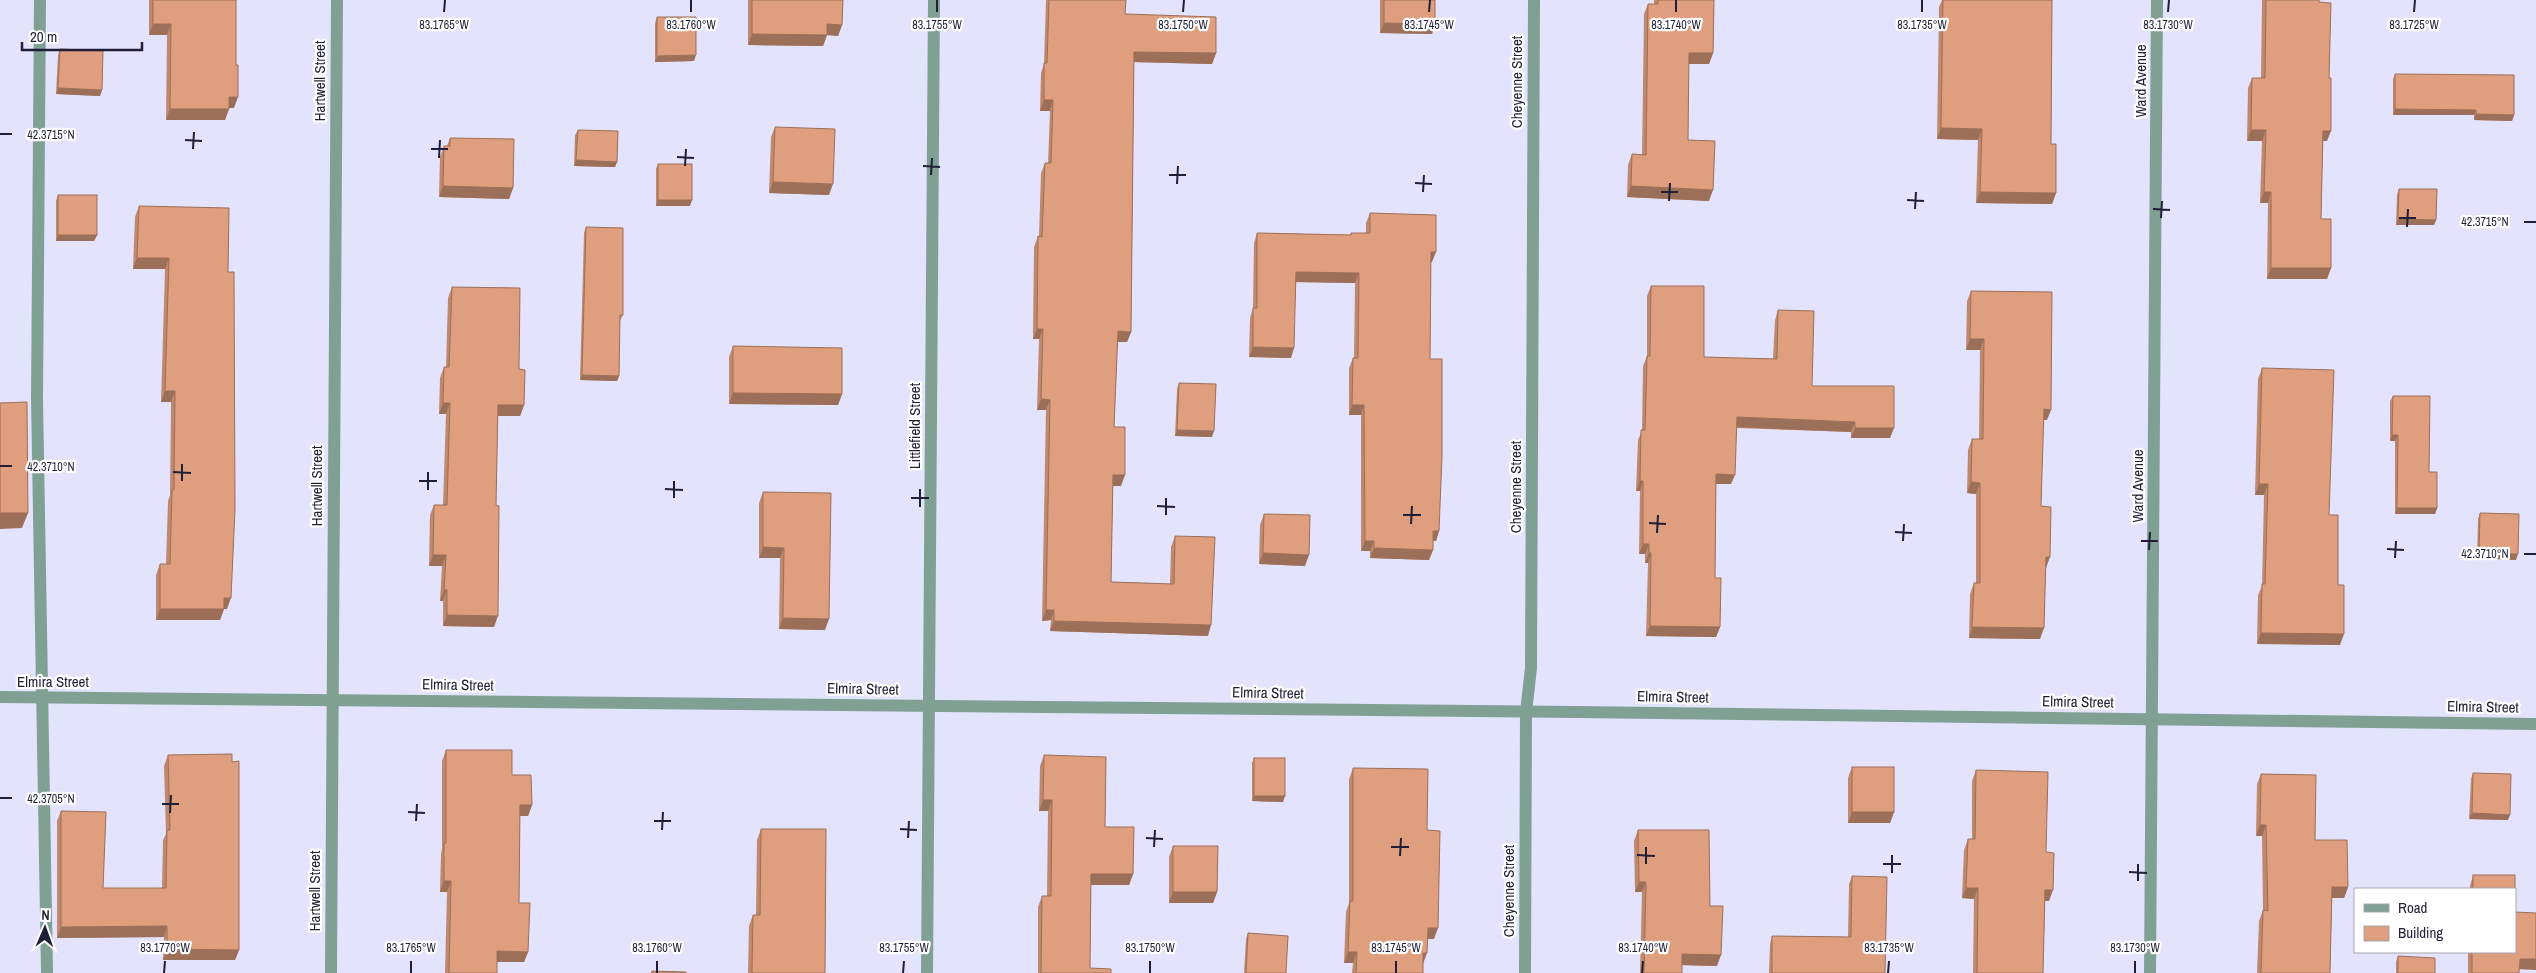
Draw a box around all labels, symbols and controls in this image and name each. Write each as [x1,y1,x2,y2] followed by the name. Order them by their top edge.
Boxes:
[419,17,470,33] text: 83.1765°W
[666,17,717,33] text: 83.1760°W
[912,17,963,33] text: 83.1755°W
[1158,17,1209,33] text: 83.1750°W
[1404,17,1455,33] text: 83.1745°W
[1651,17,1702,33] text: 83.1740°W
[1897,17,1948,33] text: 83.1735°W
[2143,17,2194,33] text: 83.1730°W
[2389,17,2440,33] text: 83.1725°W
[22,20,142,52] scale bar
[30,26,57,47] text: 20 m
[1506,35,1527,128] street label: Cheyenne Street
[309,40,330,121] street label: Hartwell Street
[2130,44,2151,118] street label: Ward Avenue
[27,127,75,143] text: 42.3715°N
[2461,214,2509,230] text: 42.3715°N
[904,382,925,469] street label: Littlefield Street
[1505,440,1526,533] street label: Cheyenne Street
[306,445,327,526] street label: Hartwell Street
[2127,449,2148,523] street label: Ward Avenue
[27,459,75,475] text: 42.3710°N
[2461,546,2509,562] text: 42.3710°N
[17,671,89,692] street label: Elmira Street
[422,673,495,696] street label: Elmira Street
[827,677,900,700] street label: Elmira Street
[1232,681,1305,704] street label: Elmira Street
[1637,685,1710,708] street label: Elmira Street
[2042,690,2115,713] street label: Elmira Street
[2447,695,2520,718] street label: Elmira Street
[27,791,75,807] text: 42.3705°N
[1498,844,1519,937] street label: Cheyenne Street
[304,850,325,931] street label: Hartwell Street
[2354,888,2516,953] legend
[2398,897,2427,918] text: Road
[20,903,70,953] north arrow
[41,906,50,924] text: N
[2398,922,2443,943] text: Building
[140,940,191,956] text: 83.1770°W
[386,940,437,956] text: 83.1765°W
[632,940,683,956] text: 83.1760°W
[879,940,930,956] text: 83.1755°W
[1125,940,1176,956] text: 83.1750°W
[1371,940,1422,956] text: 83.1745°W
[1618,940,1669,956] text: 83.1740°W
[1864,940,1915,956] text: 83.1735°W
[2110,940,2161,956] text: 83.1730°W

